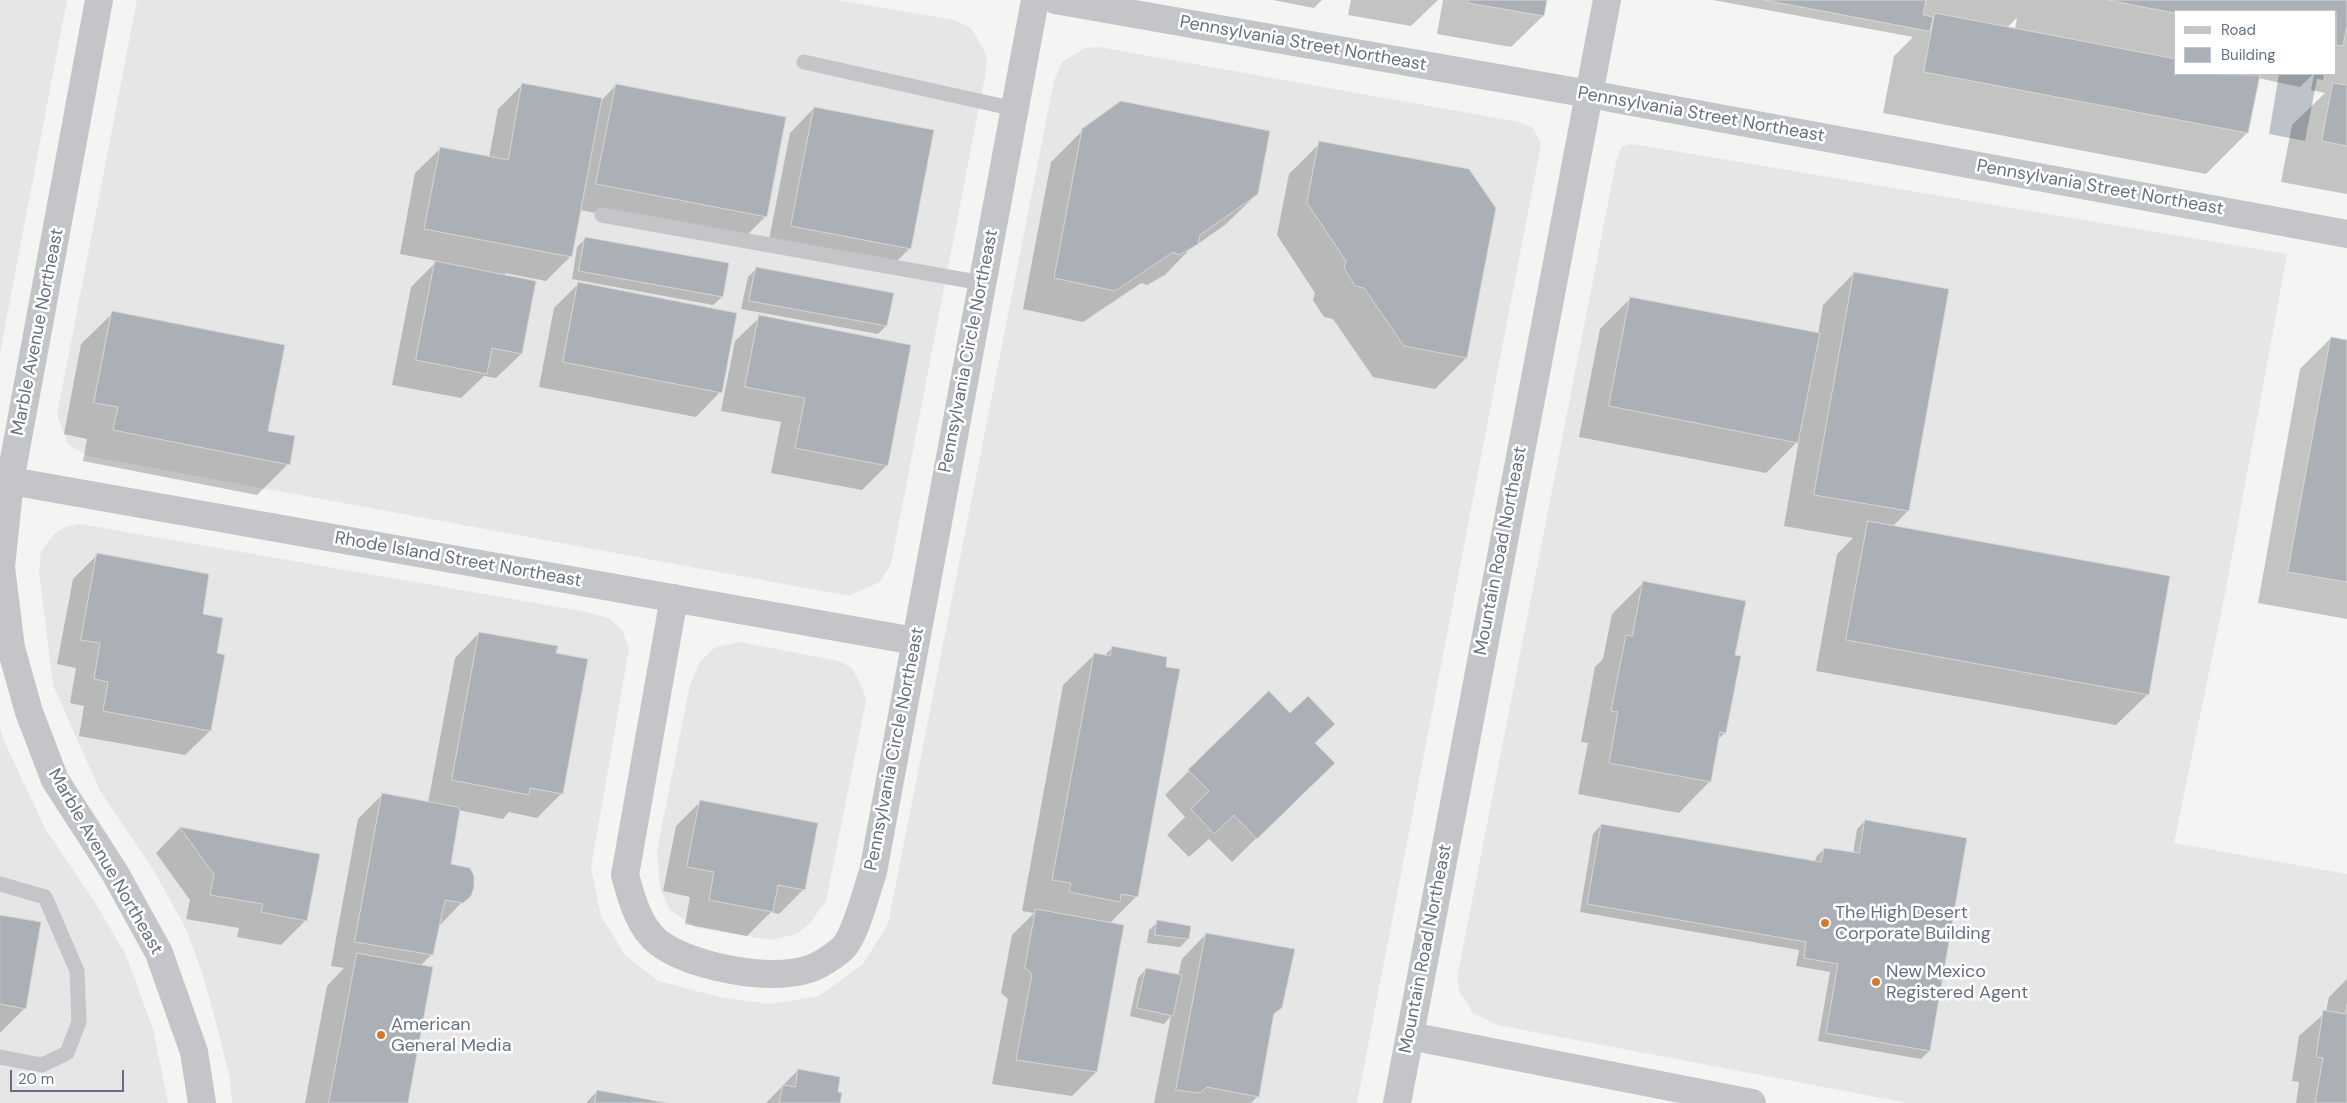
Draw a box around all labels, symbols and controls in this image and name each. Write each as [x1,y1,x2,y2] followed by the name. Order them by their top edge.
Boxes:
[2174,10,2337,75] legend
[1178,12,1428,76] street label: Pennsylvania Street Northeast
[2221,20,2256,40] text: Road
[2221,45,2276,65] text: Building
[1576,83,1826,147] street label: Pennsylvania Street Northeast
[1975,156,2225,220] street label: Pennsylvania Street Northeast
[7,227,69,437] street label: Marble Avenue Northeast
[935,228,1003,474] street label: Pennsylvania Circle Northeast
[1470,445,1532,657] street label: Mountain Road Northeast
[333,528,583,592] street label: Rhode Island Street Northeast
[861,626,929,872] street label: Pennsylvania Circle Northeast
[43,765,167,959] street label: Marble Avenue Northeast
[1395,843,1457,1055] street label: Mountain Road Northeast
[1835,902,1991,944] place label: The High Desert Corporate Building
[1819,917,1831,929] marker: The High Desert Corporate Building
[1886,961,2028,1004] place label: New Mexico Registered Agent
[1870,976,1882,988] marker: New Mexico Registered Agent
[391,1014,511,1056] place label: American General Media
[375,1029,387,1041] marker: American General Media
[12,1060,126,1092] scale bar
[18,1069,54,1089] text: 20 m

